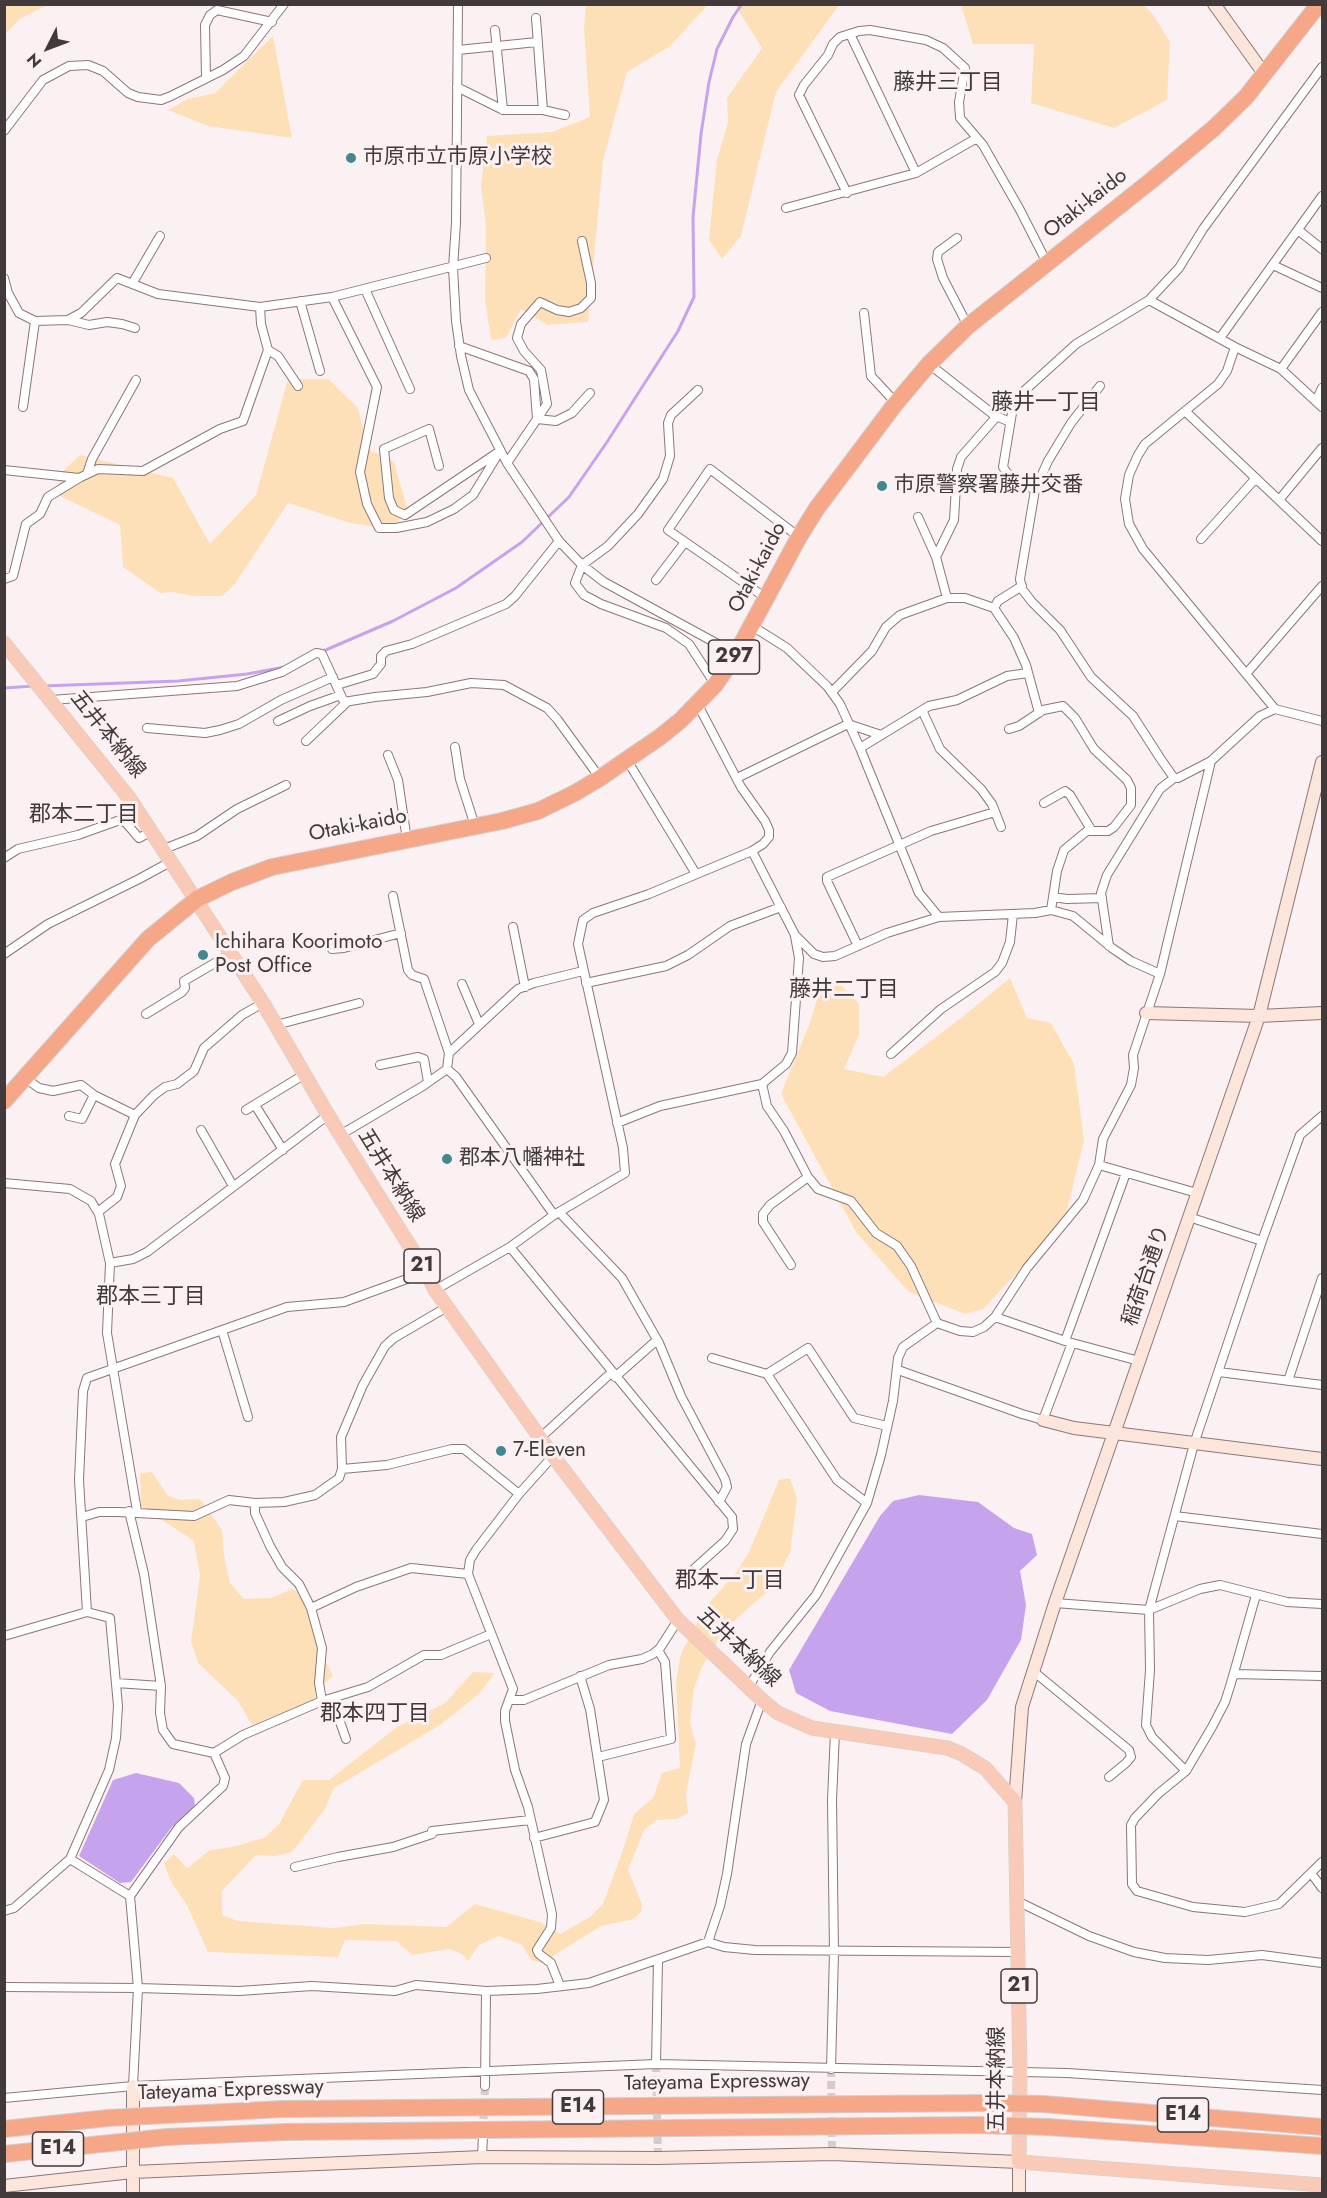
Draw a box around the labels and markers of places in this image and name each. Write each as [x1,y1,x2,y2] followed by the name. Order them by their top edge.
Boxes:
[363,145,552,171] place label: 市原市立市原小学校
[344,151,358,165] marker: 市原市立市原小学校
[894,473,1083,499] place label: 市原警察署藤井交番
[875,479,889,493] marker: 市原警察署藤井交番
[215,930,383,980] place label: Ichihara Koorimoto Post Office
[196,948,210,962] marker: Ichihara Koorimoto Post Office
[459,1146,585,1172] place label: 郡本八幡神社
[440,1152,454,1166] marker: 郡本八幡神社
[513,1438,586,1464] place label: 7-Eleven
[494,1444,508,1458] marker: 7-Eleven

